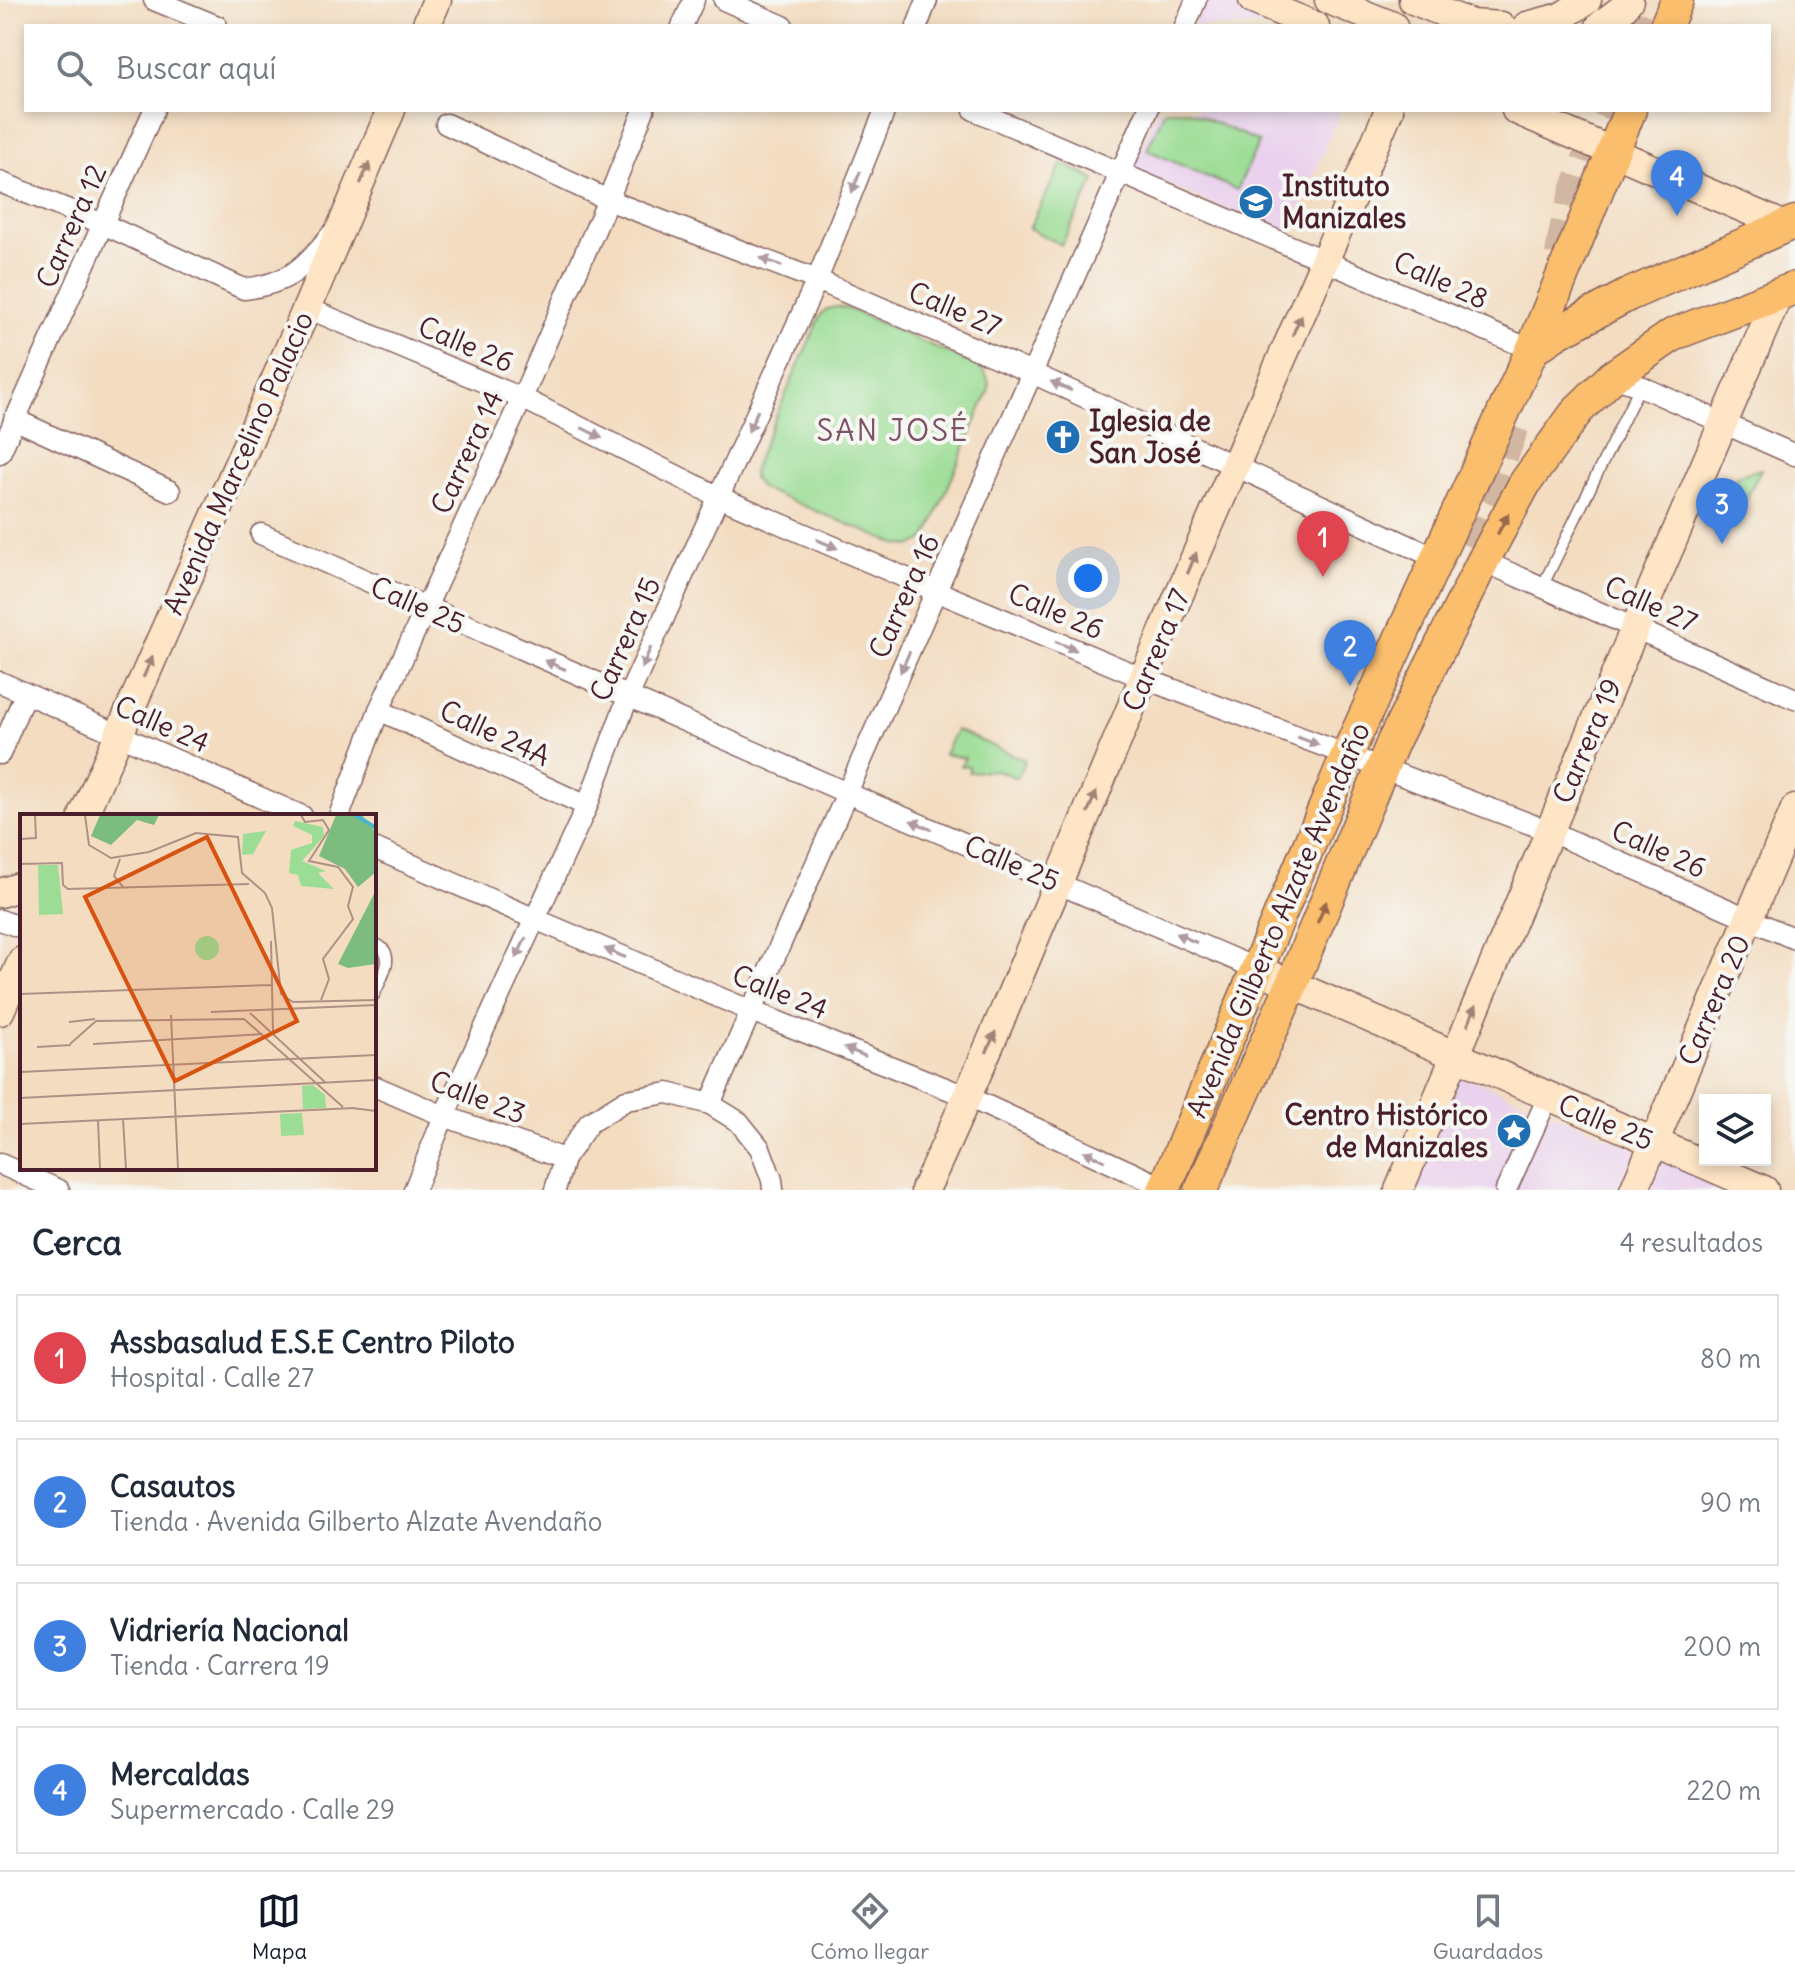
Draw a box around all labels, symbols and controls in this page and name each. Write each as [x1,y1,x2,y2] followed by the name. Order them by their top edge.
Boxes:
[24,24,1771,112] search box
[52,46,96,90] icon: search
[116,49,276,87] text: Buscar aquí
[1651,150,1703,216] pin: 4
[28,159,114,293] street label: Carrera 12
[359,161,372,185] one-way arrow
[1282,168,1407,236] place label: Instituto Manizales
[849,170,862,194] one-way arrow
[1237,183,1275,221] school or university icon: Instituto Manizales
[1388,243,1494,317] street label: Calle 28
[759,255,783,268] one-way arrow
[903,273,1007,345] street label: Calle 27
[155,306,321,620] street label: Avenida Marcelino Palacio
[413,308,519,380] street label: Calle 26
[1290,313,1304,336] one-way arrow
[1049,380,1073,393] one-way arrow
[423,384,511,520] street label: Carrera 14
[1089,403,1211,471] place label: Iglesia de San José
[746,409,760,433] one-way arrow
[816,411,970,449] district label: SAN JOSÉ
[1044,418,1082,456] church icon: Iglesia de San José
[580,427,603,440] one-way arrow
[1696,478,1748,544] pin: 3
[1297,511,1349,577] pin: 1
[1496,513,1510,536] one-way arrow
[861,528,947,664] street label: Carrera 16
[815,537,839,550] one-way arrow
[1186,551,1199,575] one-way arrow
[1068,558,1108,598] your location
[365,568,471,642] street label: Calle 25
[1599,568,1703,640] street label: Calle 27
[582,571,668,707] street label: Carrera 15
[1003,575,1109,647] street label: Calle 26
[1114,583,1198,717] street label: Carrera 17
[1324,620,1376,686] pin: 2
[1054,639,1078,652] one-way arrow
[639,646,653,670] one-way arrow
[898,651,911,674] one-way arrow
[141,656,154,679] one-way arrow
[543,658,566,671] one-way arrow
[1545,673,1629,809] street label: Carrera 19
[109,687,215,761] street label: Calle 24
[434,692,556,774] street label: Calle 24A
[1178,717,1378,1123] street label: Avenida Gilberto Alzate Avendaño
[1296,735,1320,748] one-way arrow
[1085,790,1098,814] one-way arrow
[1606,812,1712,886] street label: Calle 26
[20,814,376,1170] inset map
[909,818,933,831] one-way arrow
[959,827,1065,899] street label: Calle 25
[1316,900,1329,924] one-way arrow
[1670,929,1758,1071] street label: Carrera 20
[1174,932,1198,945] one-way arrow
[515,937,528,960] one-way arrow
[603,946,627,959] one-way arrow
[727,957,833,1027] street label: Calle 24
[1466,1003,1479,1027] one-way arrow
[985,1030,998,1054] one-way arrow
[843,1045,867,1058] one-way arrow
[425,1062,531,1132] street label: Calle 23
[1553,1086,1659,1158] street label: Calle 25
[1699,1094,1771,1166] map controls
[1699,1094,1771,1166] button: layers
[1285,1097,1488,1165] place label: Centro Histórico de Manizales
[1495,1112,1533,1150] place icon: Centro Histórico de Manizales
[1082,1149,1106,1162] one-way arrow
[32,1221,122,1264] text: Cerca
[1620,1226,1763,1259] text: 4 resultados
[110,1323,515,1361] text: Assbasalud E.S.E Centro Piloto
[55,1342,65,1375] text: 1
[1700,1342,1761,1375] text: 80 m
[110,1361,314,1394] text: Hospital · Calle 27
[110,1467,235,1505] text: Casautos
[53,1486,67,1519] text: 2
[1700,1486,1761,1519] text: 90 m
[110,1505,602,1538] text: Tienda · Avenida Gilberto Alzate Avendaño
[110,1611,349,1649] text: Vidriería Nacional
[53,1630,67,1663] text: 3
[1684,1630,1761,1663] text: 200 m
[110,1649,330,1682] text: Tienda · Carrera 19
[110,1755,250,1793] text: Mercaldas
[52,1774,68,1807] text: 4
[1686,1774,1761,1807] text: 220 m
[110,1793,395,1826] text: Supermercado · Calle 29
[252,1889,307,1965] tab: Mapa
[810,1889,929,1965] tab: Cómo llegar
[1433,1889,1543,1965] tab: Guardados

